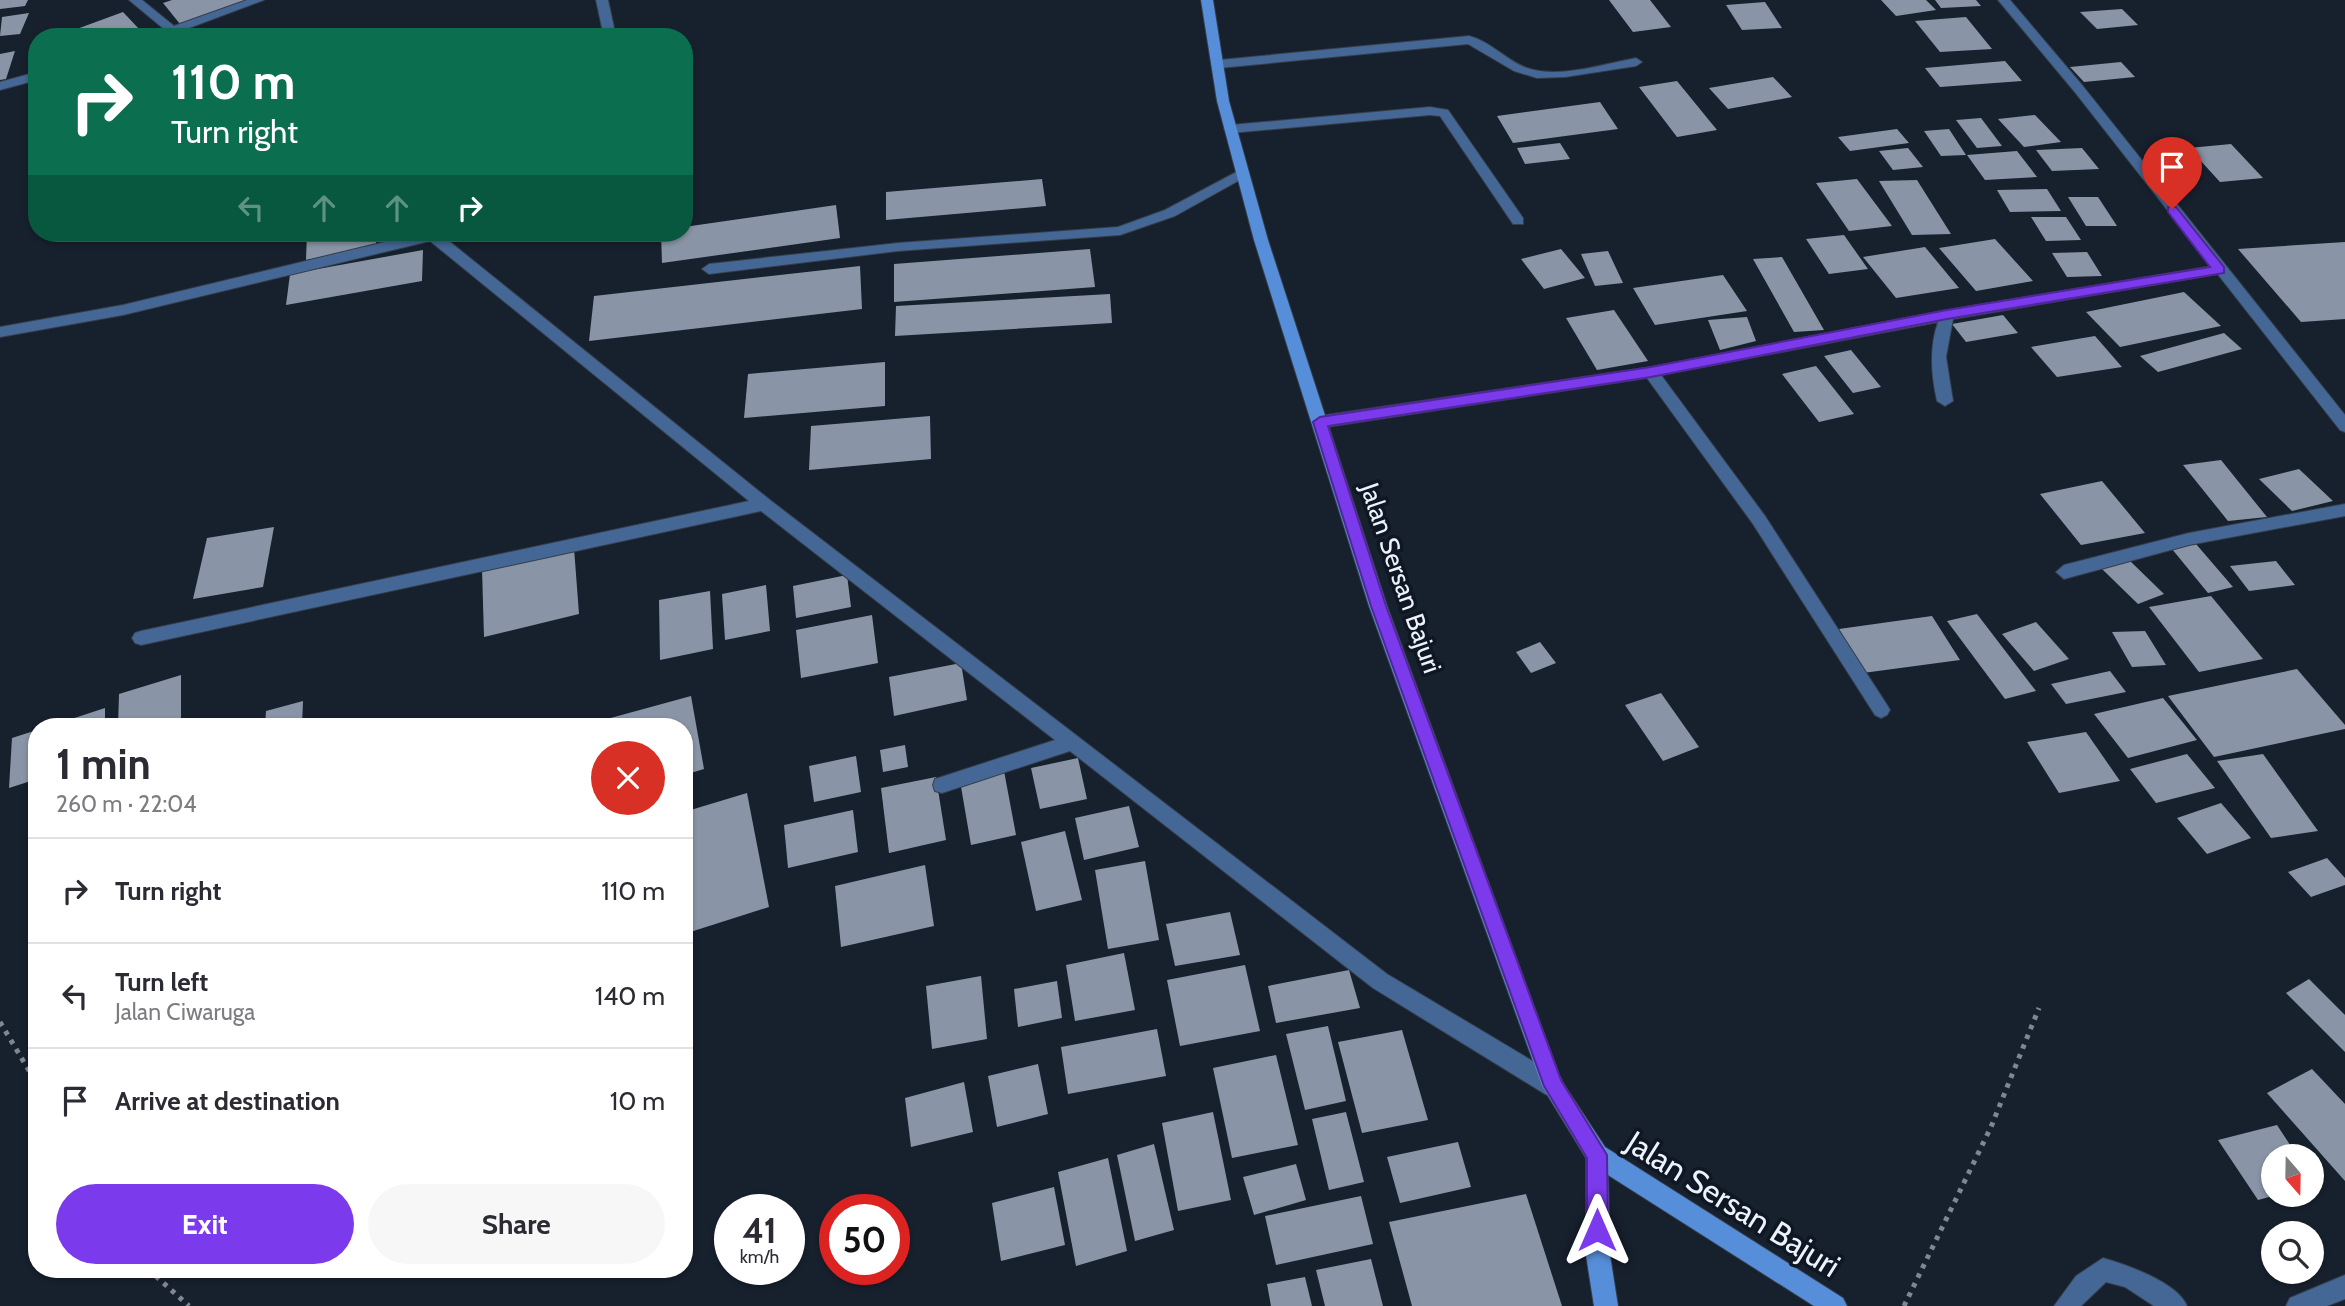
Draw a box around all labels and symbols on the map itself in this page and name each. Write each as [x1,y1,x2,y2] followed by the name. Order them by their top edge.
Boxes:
[2142,137,2202,209] pin
[1353,478,1449,677] street label: Jalan Sersan Bajuri
[1618,1122,1847,1285] street label: Jalan Sersan Bajuri
[2261,1144,2324,1208] north arrow
[1560,1193,1634,1267] position arrow
[819,1194,910,1285] speed limit sign: 50

